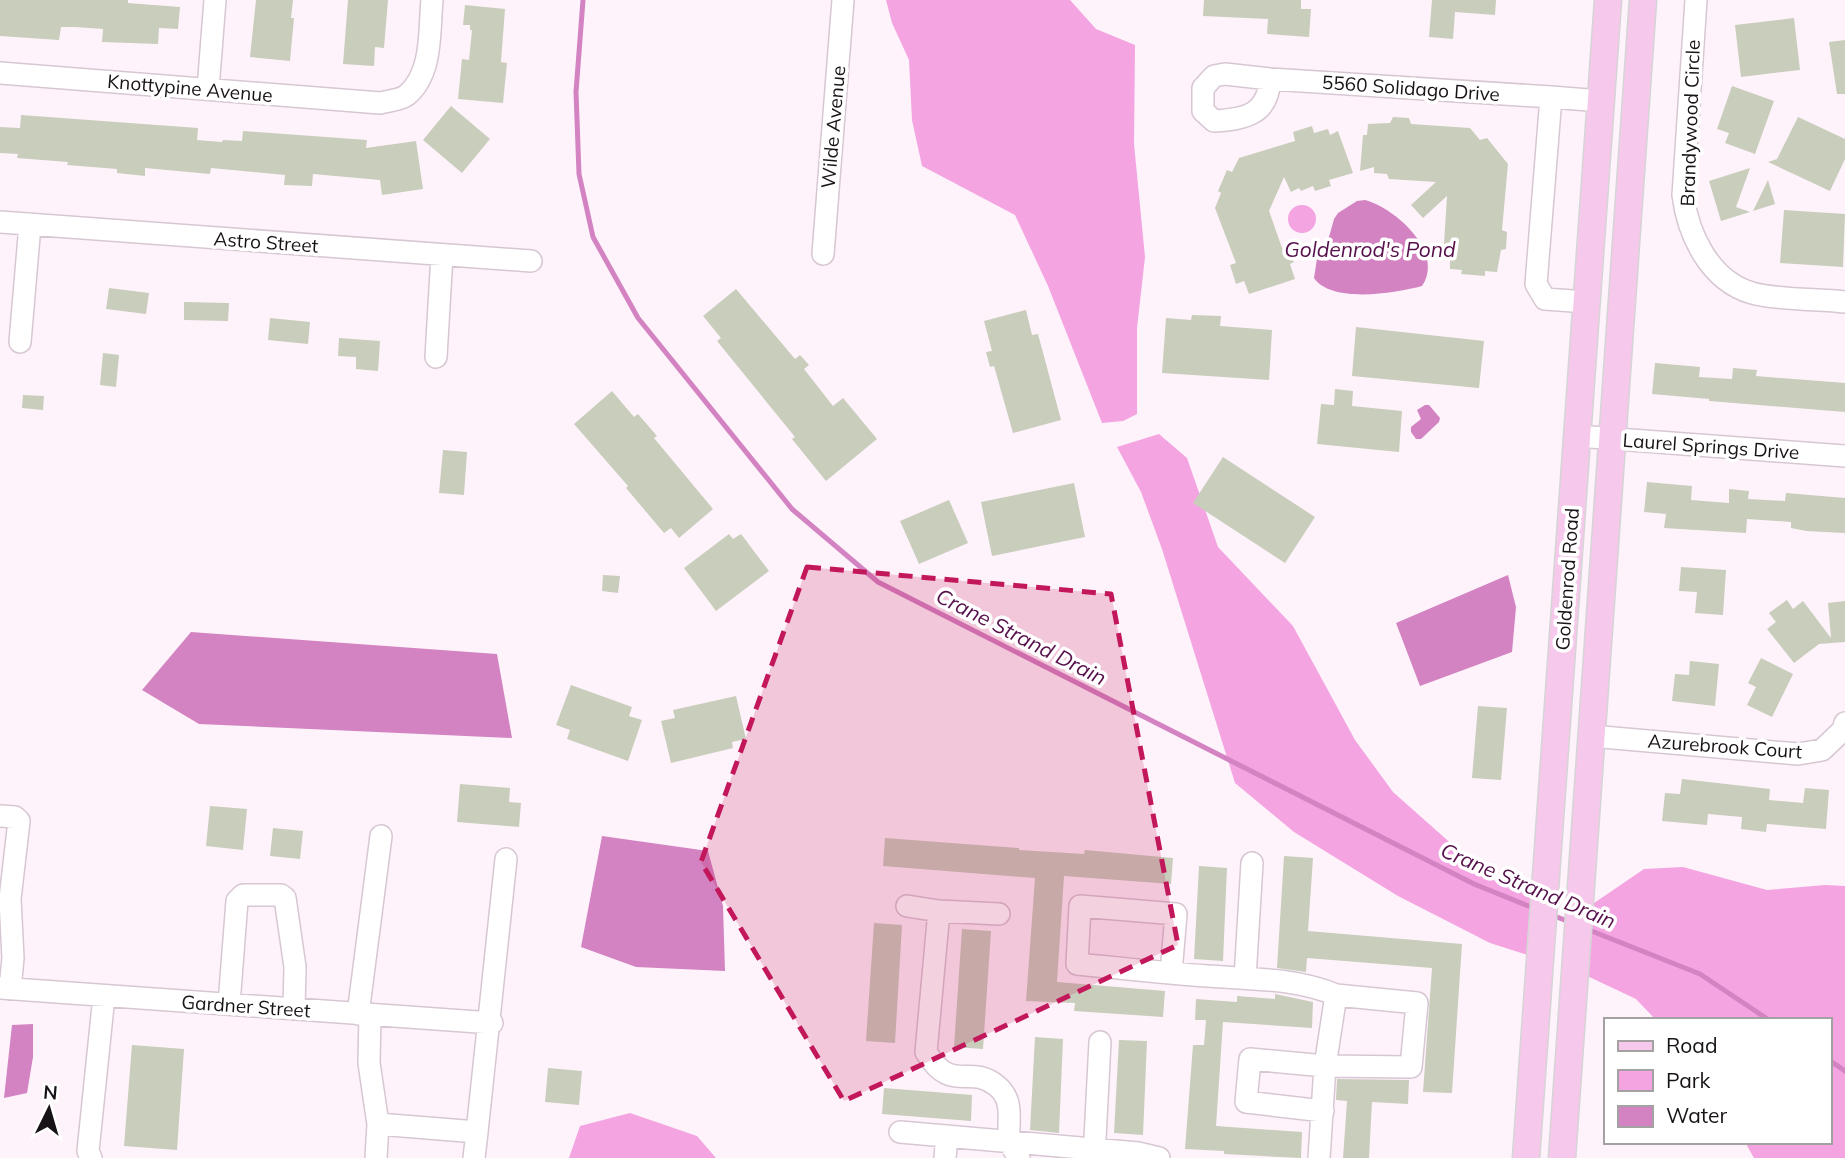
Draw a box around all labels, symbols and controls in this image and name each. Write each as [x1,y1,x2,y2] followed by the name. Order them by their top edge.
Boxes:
[1675,39,1705,207] street label: Brandywood Circle
[816,65,850,189] street label: Wilde Avenue
[106,69,274,107] street label: Knottypine Avenue
[1321,70,1501,106] street label: 5560 Solidago Drive
[213,226,320,258] street label: Astro Street
[1284,236,1456,262] water label: Goldenrod's Pond
[1622,428,1800,464] street label: Laurel Springs Drive
[1550,507,1584,651] street label: Goldenrod Road
[932,582,1111,690] water label: Crane Strand Drain
[1647,729,1803,763] street label: Azurebrook Court
[1437,836,1620,934] water label: Crane Strand Drain
[181,990,312,1023] street label: Gardner Street
[1604,1018,1831,1144] legend
[1666,1032,1717,1058] text: Road
[1666,1067,1710,1093] text: Park
[14,1074,84,1144] north arrow
[42,1079,59,1105] text: N
[1666,1102,1727,1128] text: Water

